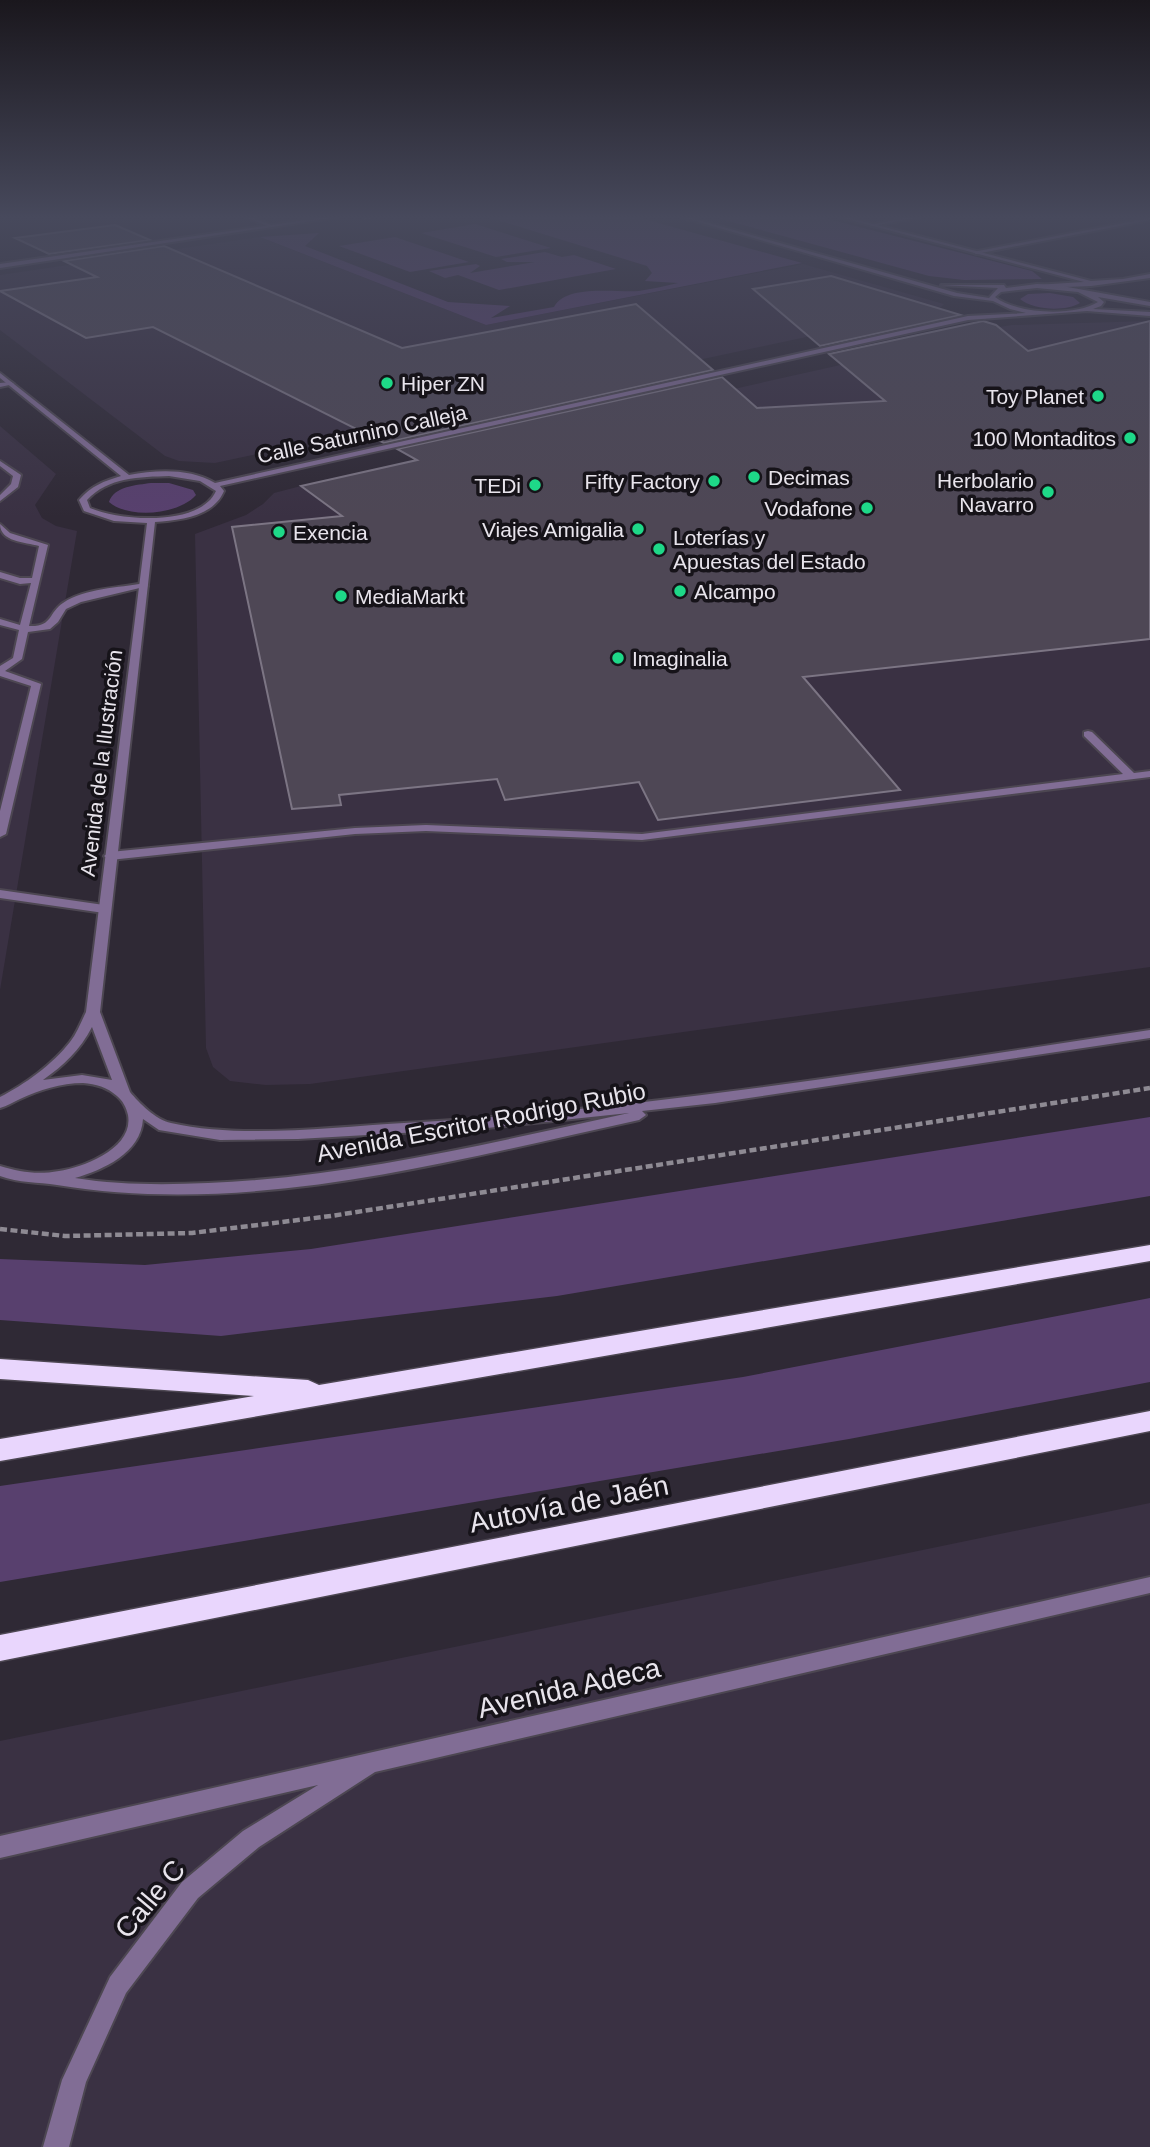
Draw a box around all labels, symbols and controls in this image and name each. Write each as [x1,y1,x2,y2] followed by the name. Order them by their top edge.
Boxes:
[401,372,485,395] place label: Hiper ZN
[379,375,395,391] marker: Hiper ZN
[986,385,1084,408] place label: Toy Planet
[1090,388,1106,404] marker: Toy Planet
[255,400,469,467] street label: Calle Saturnino Calleja
[972,427,1116,450] place label: 100 Montaditos
[1122,430,1138,446] marker: 100 Montaditos
[768,466,850,489] place label: Decimas
[746,469,762,485] marker: Decimas
[937,469,1034,516] place label: Herbolario Navarro
[584,470,700,493] place label: Fifty Factory
[706,473,722,489] marker: Fifty Factory
[474,474,521,497] place label: TEDi
[527,477,543,493] marker: TEDi
[1040,484,1056,500] marker: Herbolario Navarro
[764,497,853,520] place label: Vodafone
[859,500,875,516] marker: Vodafone
[482,518,624,541] place label: Viajes Amigalia
[293,521,368,544] place label: Exencia
[630,521,646,537] marker: Viajes Amigalia
[271,524,287,540] marker: Exencia
[673,526,866,573] place label: Loterías y Apuestas del Estado
[651,541,667,557] marker: Loterías y Apuestas del Estado
[694,580,776,603] place label: Alcampo
[672,583,688,599] marker: Alcampo
[355,585,465,608] place label: MediaMarkt
[333,588,349,604] marker: MediaMarkt
[632,647,728,670] place label: Imaginalia
[76,648,126,878] street label: Avenida de la Ilustración
[610,650,626,666] marker: Imaginalia
[314,1077,648,1167] street label: Avenida Escritor Rodrigo Rubio
[467,1469,671,1539] street label: Autovía de Jaén
[475,1652,664,1724] street label: Avenida Adeca
[109,1854,191,1944] street label: Calle C

